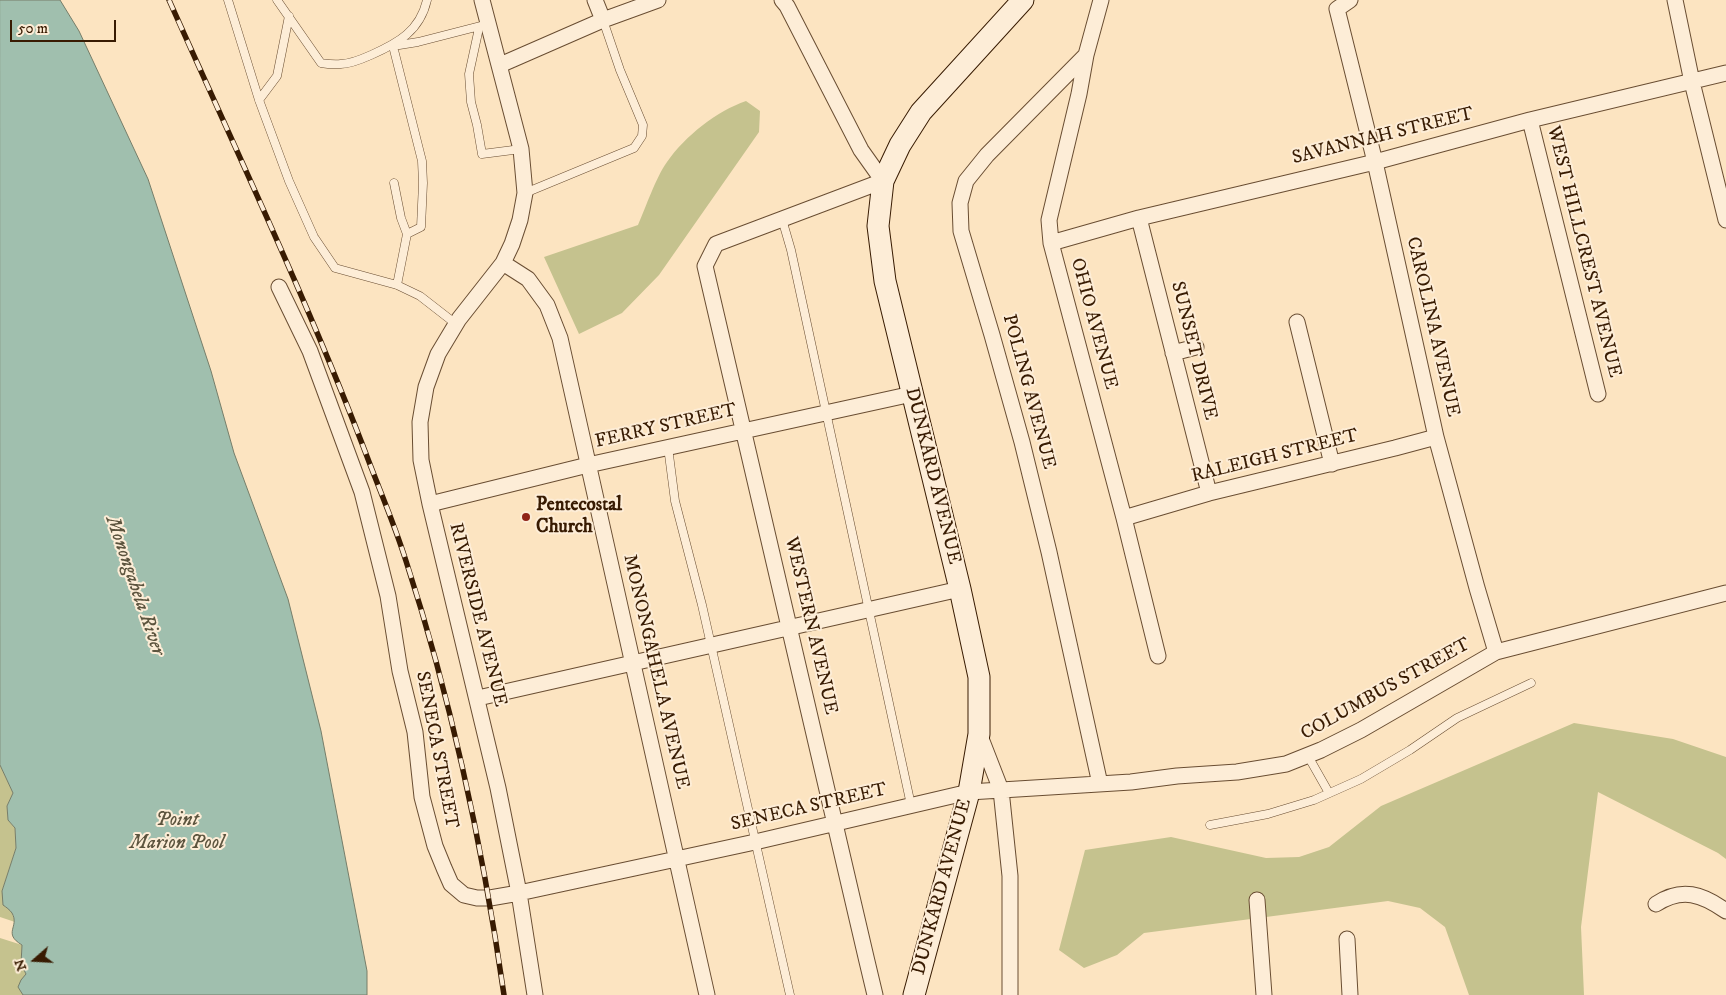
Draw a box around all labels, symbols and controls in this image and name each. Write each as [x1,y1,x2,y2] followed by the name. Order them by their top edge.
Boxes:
[12,10,119,42] scale bar
[18,19,48,38] text: 50 m
[1290,103,1476,171] street label: SAVANNAH STREET
[1541,124,1625,380] street label: WEST HILLCREST AVENUE
[1400,235,1464,419] street label: CAROLINA AVENUE
[1064,256,1122,392] street label: OHIO AVENUE
[1165,279,1221,423] street label: SUNSET DRIVE
[996,312,1060,472] street label: POLING AVENUE
[899,385,965,567] street label: DUNKARD AVENUE
[593,400,739,454] street label: FERRY STREET
[1189,425,1361,489] street label: RALEIGH STREET
[536,495,622,539] place label: Pentecostal Church
[520,511,532,523] marker: Pentecostal Church
[99,513,169,659] water label: Monongahela River
[443,521,511,709] street label: RIVERSIDE AVENUE
[778,535,842,717] street label: WESTERN AVENUE
[617,552,693,792] street label: MONONGAHELA AVENUE
[1297,634,1475,746] street label: COLUMBUS STREET
[410,670,462,830] street label: SENECA STREET
[729,779,889,837] street label: SENECA STREET
[909,796,977,978] street label: DUNKARD AVENUE
[130,809,224,856] water label: Point Marion Pool
[10,935,60,985] north arrow
[10,957,31,973] text: N

